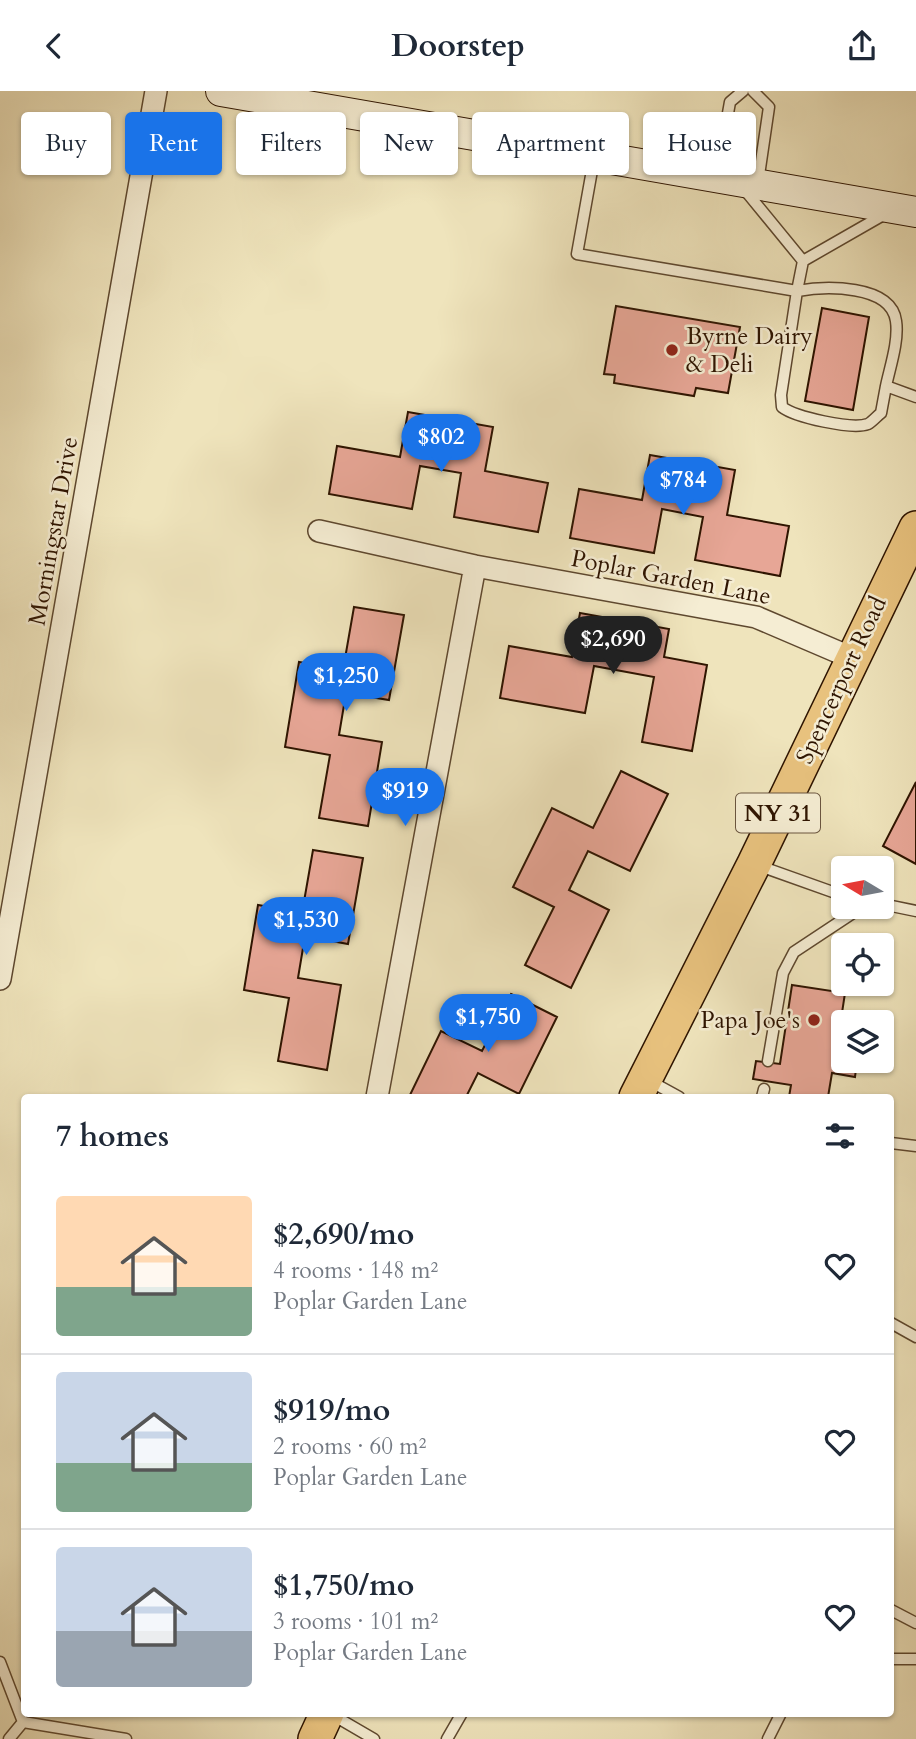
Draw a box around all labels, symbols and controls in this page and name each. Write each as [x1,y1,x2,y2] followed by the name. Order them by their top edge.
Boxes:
[391,24,525,68] text: Doorstep
[35,27,73,65] icon: back
[843,27,881,65] icon: share
[21,112,111,175] chip: Buy
[125,112,222,175] chip: Rent
[236,112,346,175] chip: Filters
[360,112,458,175] chip: New
[472,112,629,175] chip: Apartment
[643,112,756,175] chip: House
[686,320,813,381] place label: Byrne Dairy & Deli
[664,342,680,358] marker: Byrne Dairy & Deli
[400,415,482,474] pin: $802
[417,421,465,452] text: $802
[21,434,86,628] street label: Morningstar Drive
[642,457,724,517] pin: $784
[659,464,707,495] text: $784
[568,542,774,613] street label: Poplar Garden Lane
[788,591,895,769] street label: Spencerport Road
[556,617,670,676] pin: $2,690
[580,623,646,654] text: $2,690
[289,653,403,713] pin: $1,250
[313,660,379,691] text: $1,250
[364,769,446,828] pin: $919
[381,775,429,806] text: $919
[736,793,820,833] road number: NY 31
[831,856,894,919] north arrow
[831,856,894,1073] map controls
[249,897,363,957] pin: $1,530
[273,904,339,935] text: $1,530
[831,933,894,996] button: locate
[431,995,545,1054] pin: $1,750
[455,1001,521,1032] text: $1,750
[700,1004,800,1037] place label: Papa Joe's
[831,1010,894,1073] button: layers
[806,1012,822,1028] marker: Papa Joe's
[56,1116,169,1157] text: 7 homes
[821,1117,859,1155] icon: filters
[273,1214,414,1255] text: $2,690/mo
[112,1224,196,1308] icon: home
[821,1247,859,1285] icon: heart
[273,1255,438,1286] text: 4 rooms · 148 m²
[273,1286,467,1317] text: Poplar Garden Lane
[273,1390,390,1431] text: $919/mo
[112,1400,196,1484] icon: home
[821,1423,859,1461] icon: heart
[273,1431,426,1462] text: 2 rooms · 60 m²
[273,1462,467,1493] text: Poplar Garden Lane
[273,1565,414,1606] text: $1,750/mo
[112,1575,196,1659] icon: home
[821,1598,859,1636] icon: heart
[273,1606,438,1637] text: 3 rooms · 101 m²
[273,1637,467,1668] text: Poplar Garden Lane

